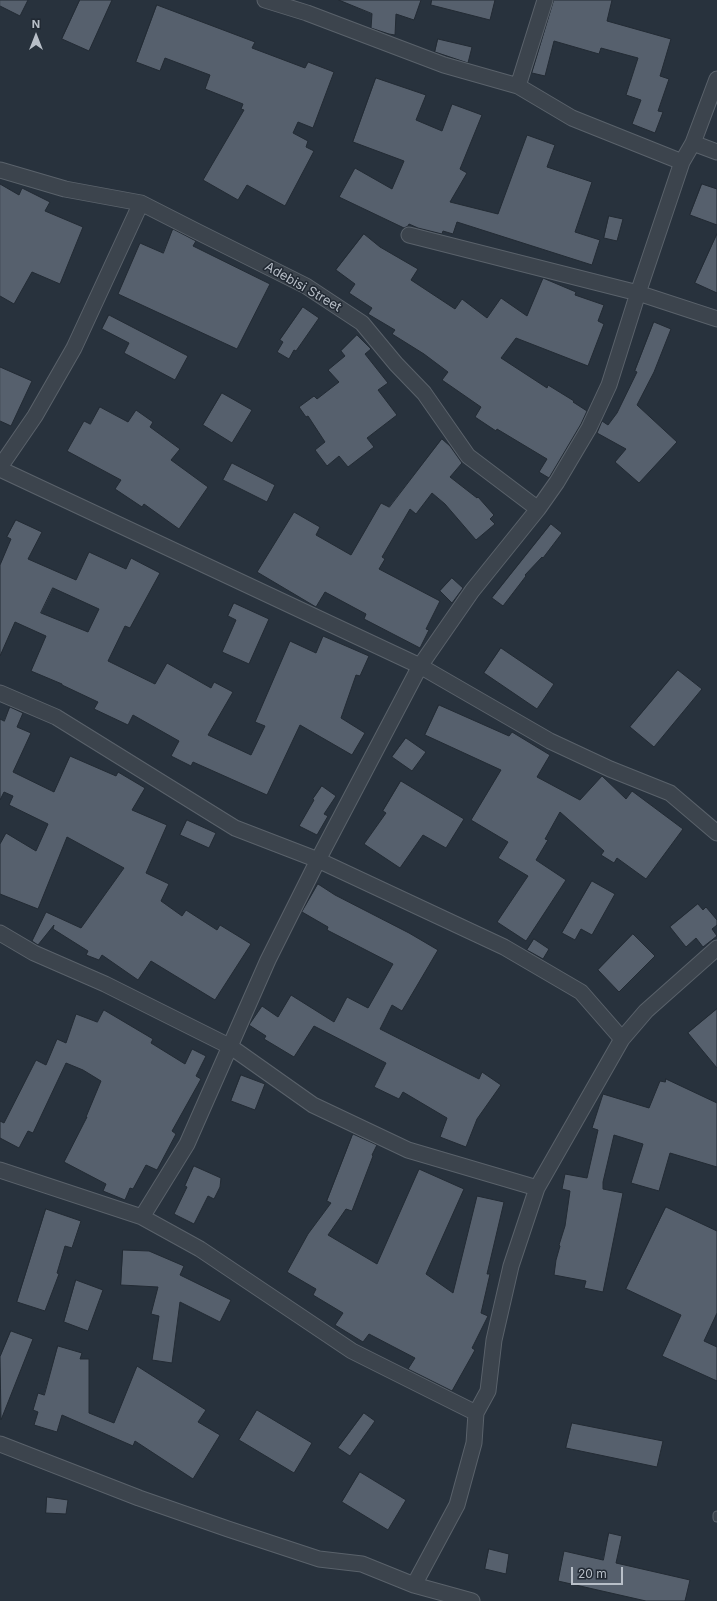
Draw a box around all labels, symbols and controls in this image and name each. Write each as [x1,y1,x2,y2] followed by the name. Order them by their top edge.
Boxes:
[16,16,56,56] north arrow
[32,17,40,31] text: N
[262,259,344,315] street label: Adebisi Street
[573,1559,625,1585] scale bar
[578,1566,607,1581] text: 20 m

